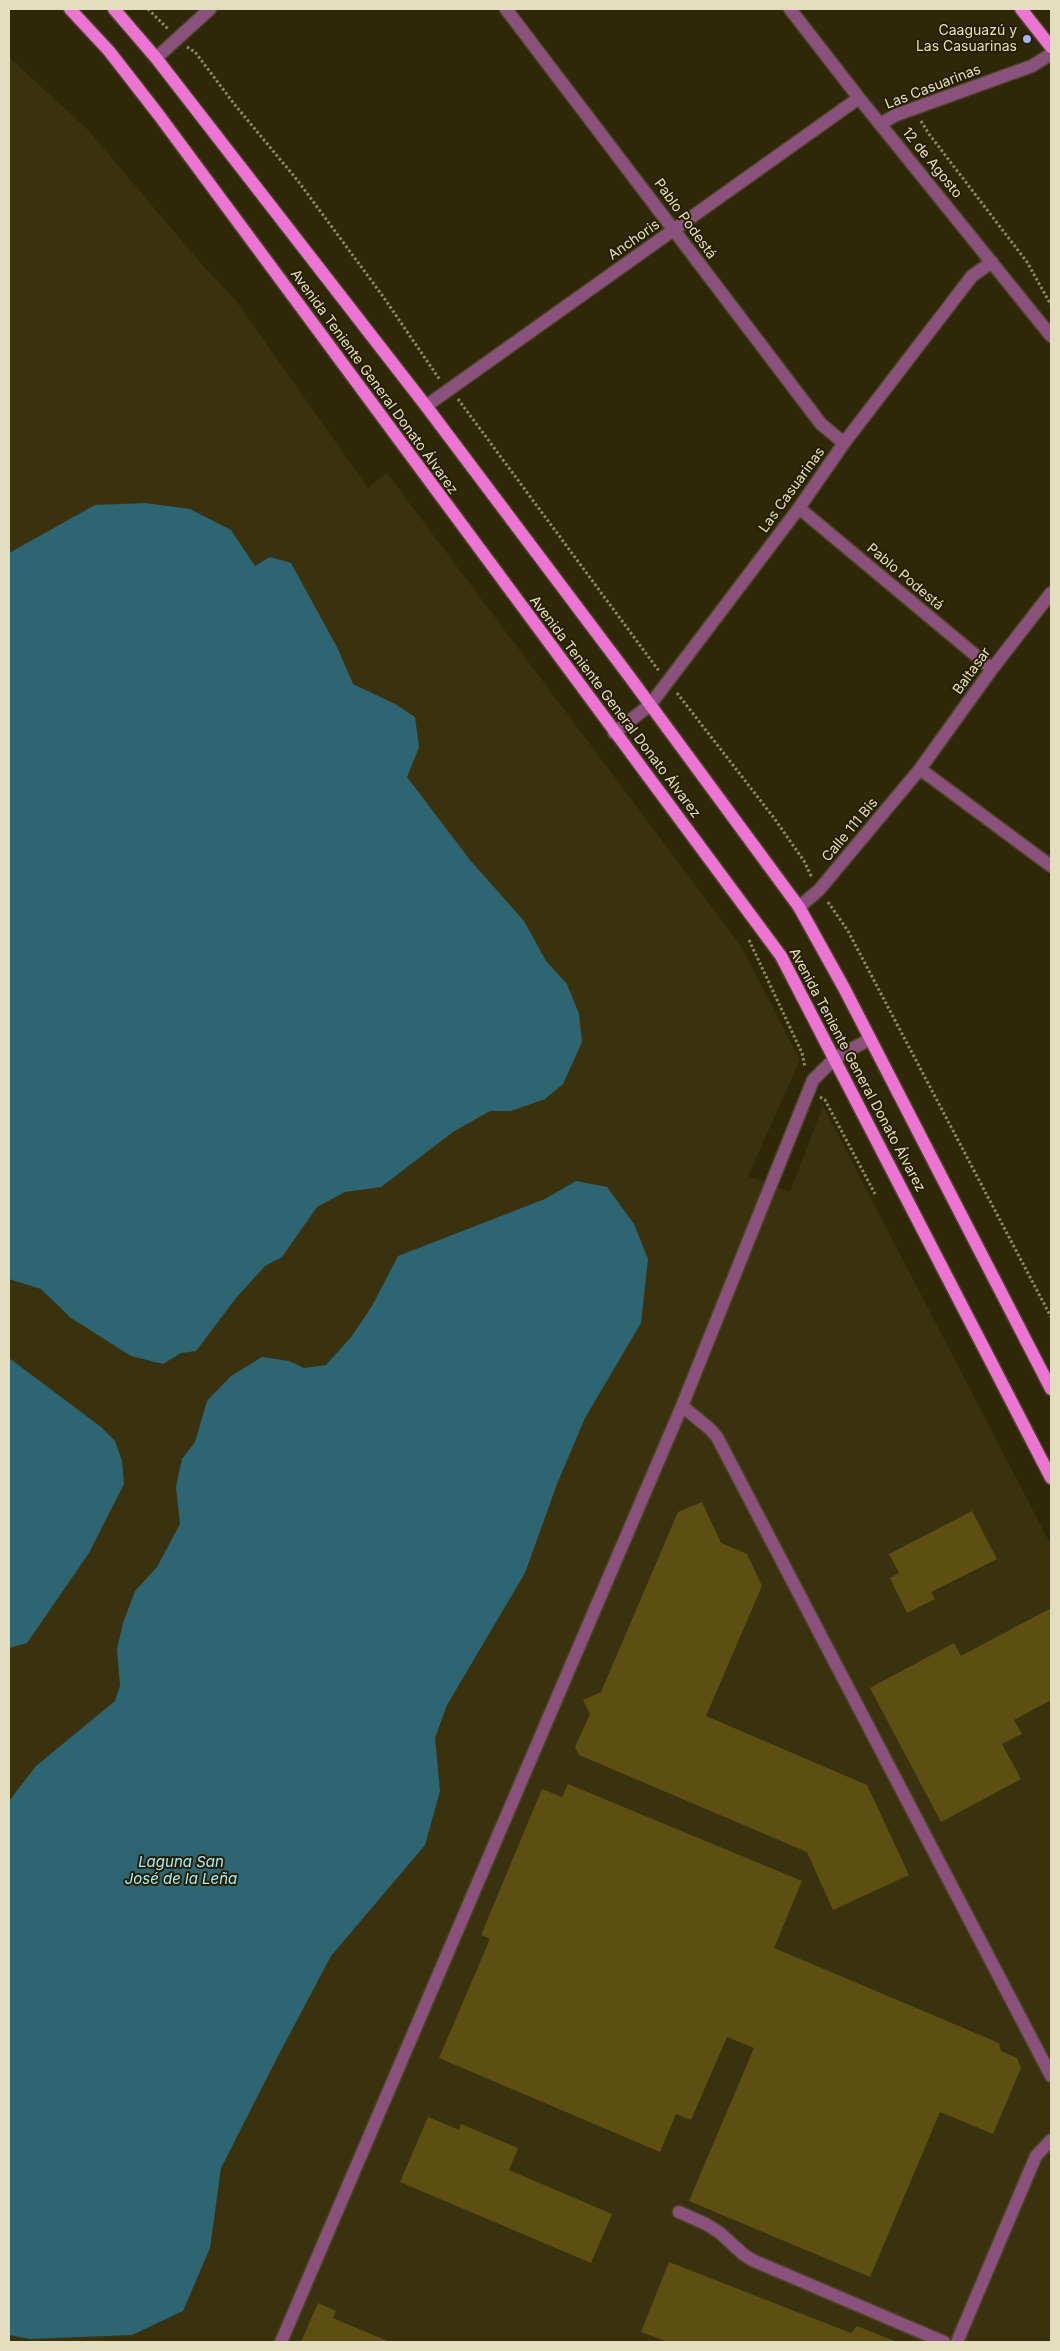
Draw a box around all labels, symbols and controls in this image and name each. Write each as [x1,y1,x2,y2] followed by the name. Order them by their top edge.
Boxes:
[916,23,1017,56] place label: Caaguazú y Las Casuarinas
[1021,33,1033,45] marker: Caaguazú y Las Casuarinas
[883,61,983,113] street label: Las Casuarinas
[899,124,965,202] street label: 12 de Agosto
[650,176,720,262] street label: Pablo Podestá
[605,216,663,264] street label: Anchoris
[287,266,461,498] street label: Avenida Teniente General Donato Álvarez
[755,444,829,536] street label: Las Casuarinas
[863,540,947,614] street label: Pablo Podestá
[526,593,704,821] street label: Avenida Teniente General Donato Álvarez
[949,644,995,698] street label: Baltasar
[819,795,881,865] street label: Calle 111 Bis
[785,945,929,1195] street label: Avenida Teniente General Donato Álvarez
[125,1853,237,1888] water label: Laguna San José de la Leña

